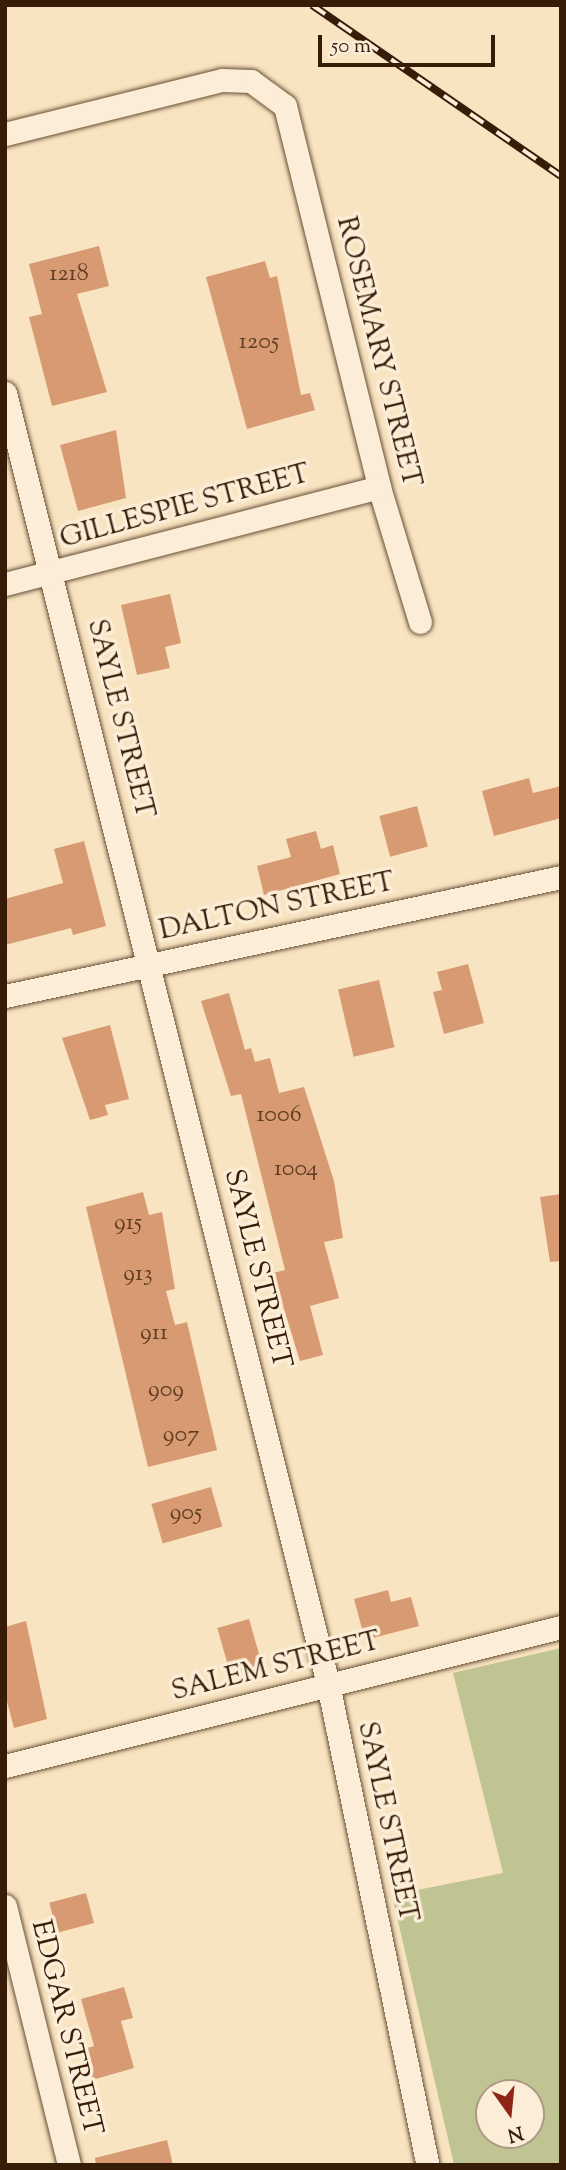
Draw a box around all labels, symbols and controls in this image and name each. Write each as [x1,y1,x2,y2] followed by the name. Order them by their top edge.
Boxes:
[321,21,498,65] scale bar
[331,32,371,62] text: 50 m
[328,213,428,491] street label: ROSEMARY STREET
[49,261,89,289] house number: 1218
[239,329,279,357] house number: 1205
[56,457,314,557] street label: GILLESPIE STREET
[79,616,161,822] street label: SAYLE STREET
[156,866,398,948] street label: DALTON STREET
[256,1102,302,1130] house number: 1006
[274,1156,318,1184] house number: 1004
[216,1166,298,1372] street label: SAYLE STREET
[114,1210,142,1238] house number: 915
[123,1261,153,1289] house number: 913
[140,1320,168,1348] house number: 911
[148,1377,184,1405] house number: 909
[163,1422,199,1450] house number: 907
[170,1500,202,1528] house number: 905
[168,1625,384,1709] street label: SALEM STREET
[349,1719,425,1925] street label: SAYLE STREET
[23,1917,109,2139] street label: EDGAR STREET
[475,2079,545,2149] north arrow
[504,2118,526,2148] text: N

